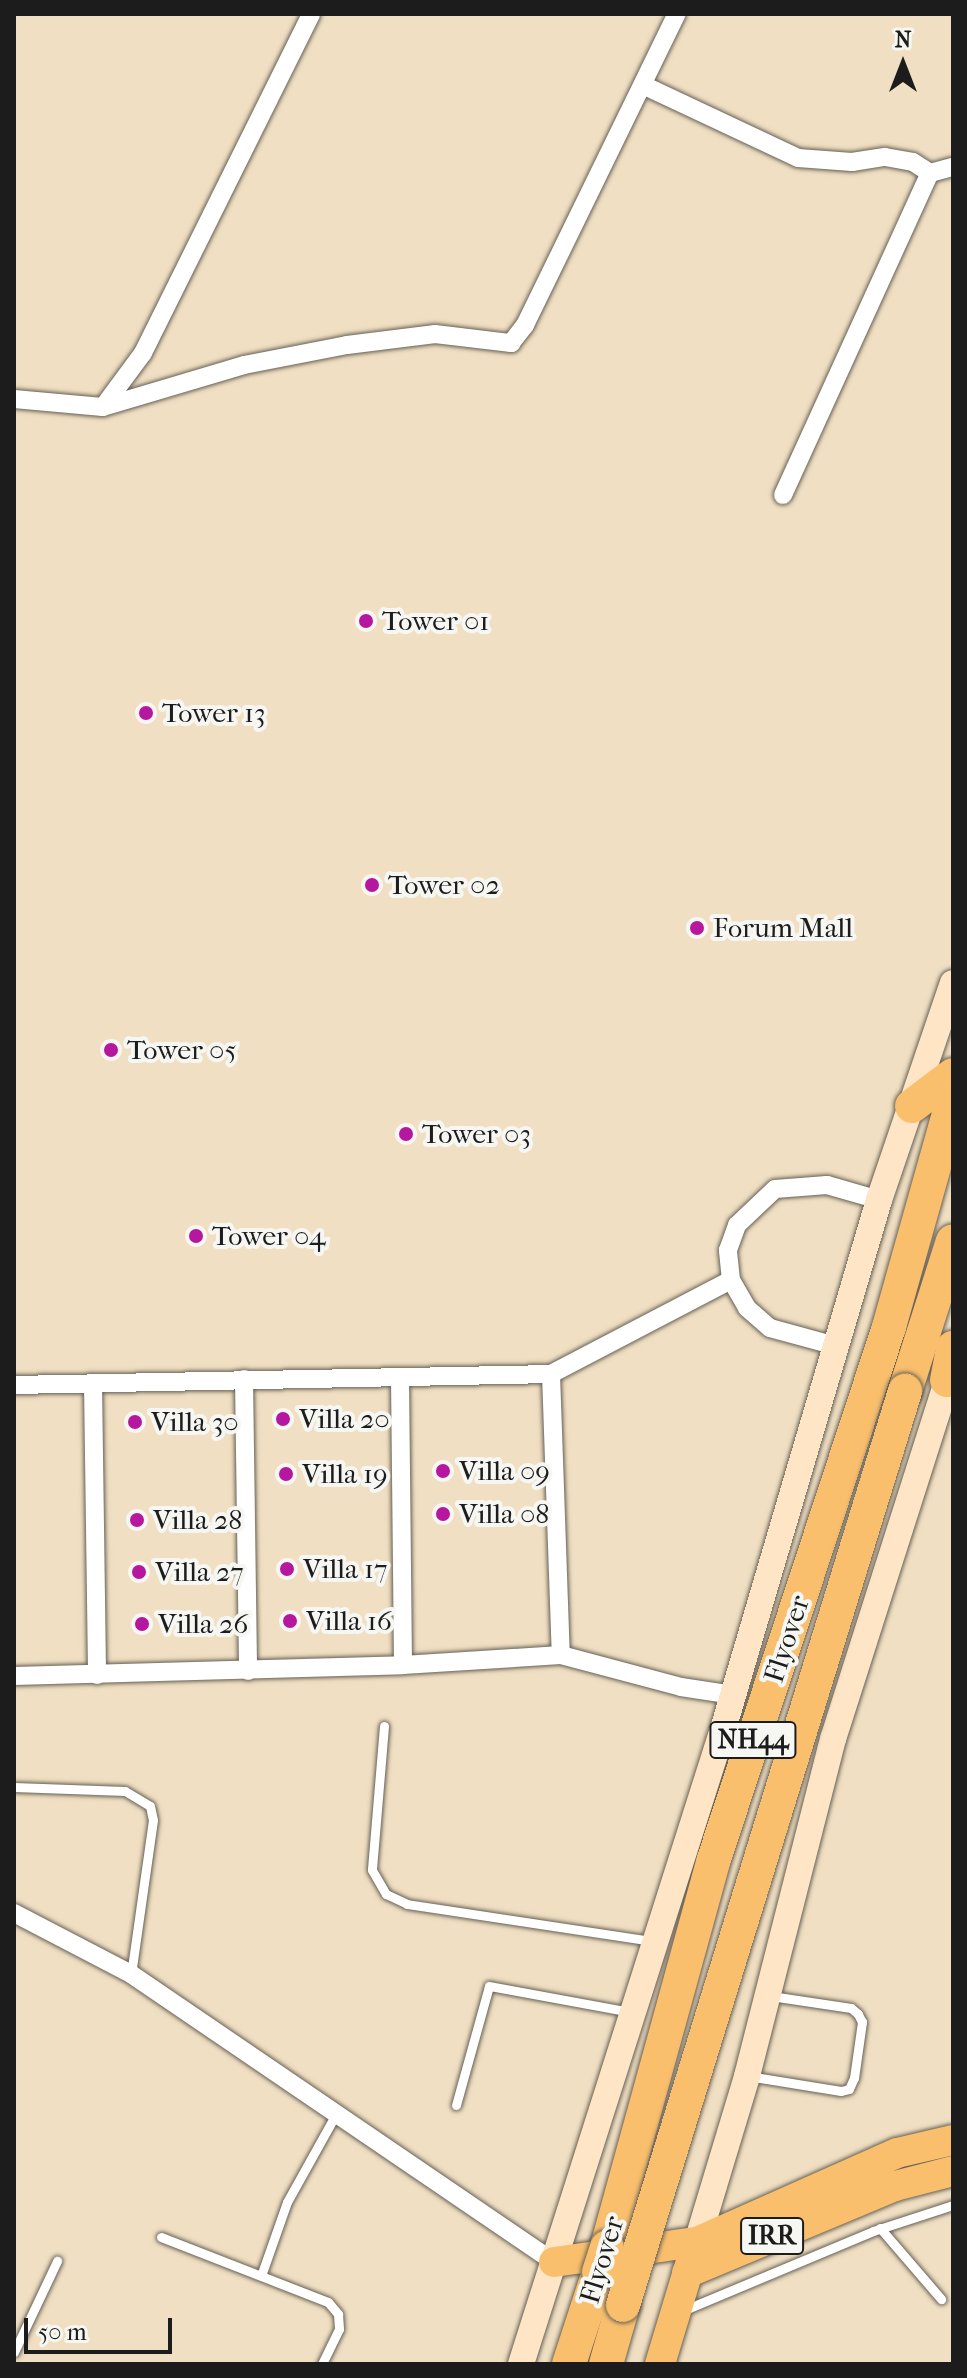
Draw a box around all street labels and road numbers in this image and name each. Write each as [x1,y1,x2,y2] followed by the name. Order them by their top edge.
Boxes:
[757,1591,817,1687] street label: Flyover
[709,1718,797,1762] road number: NH44
[573,2212,631,2308] street label: Flyover
[740,2214,804,2258] road number: IRR

